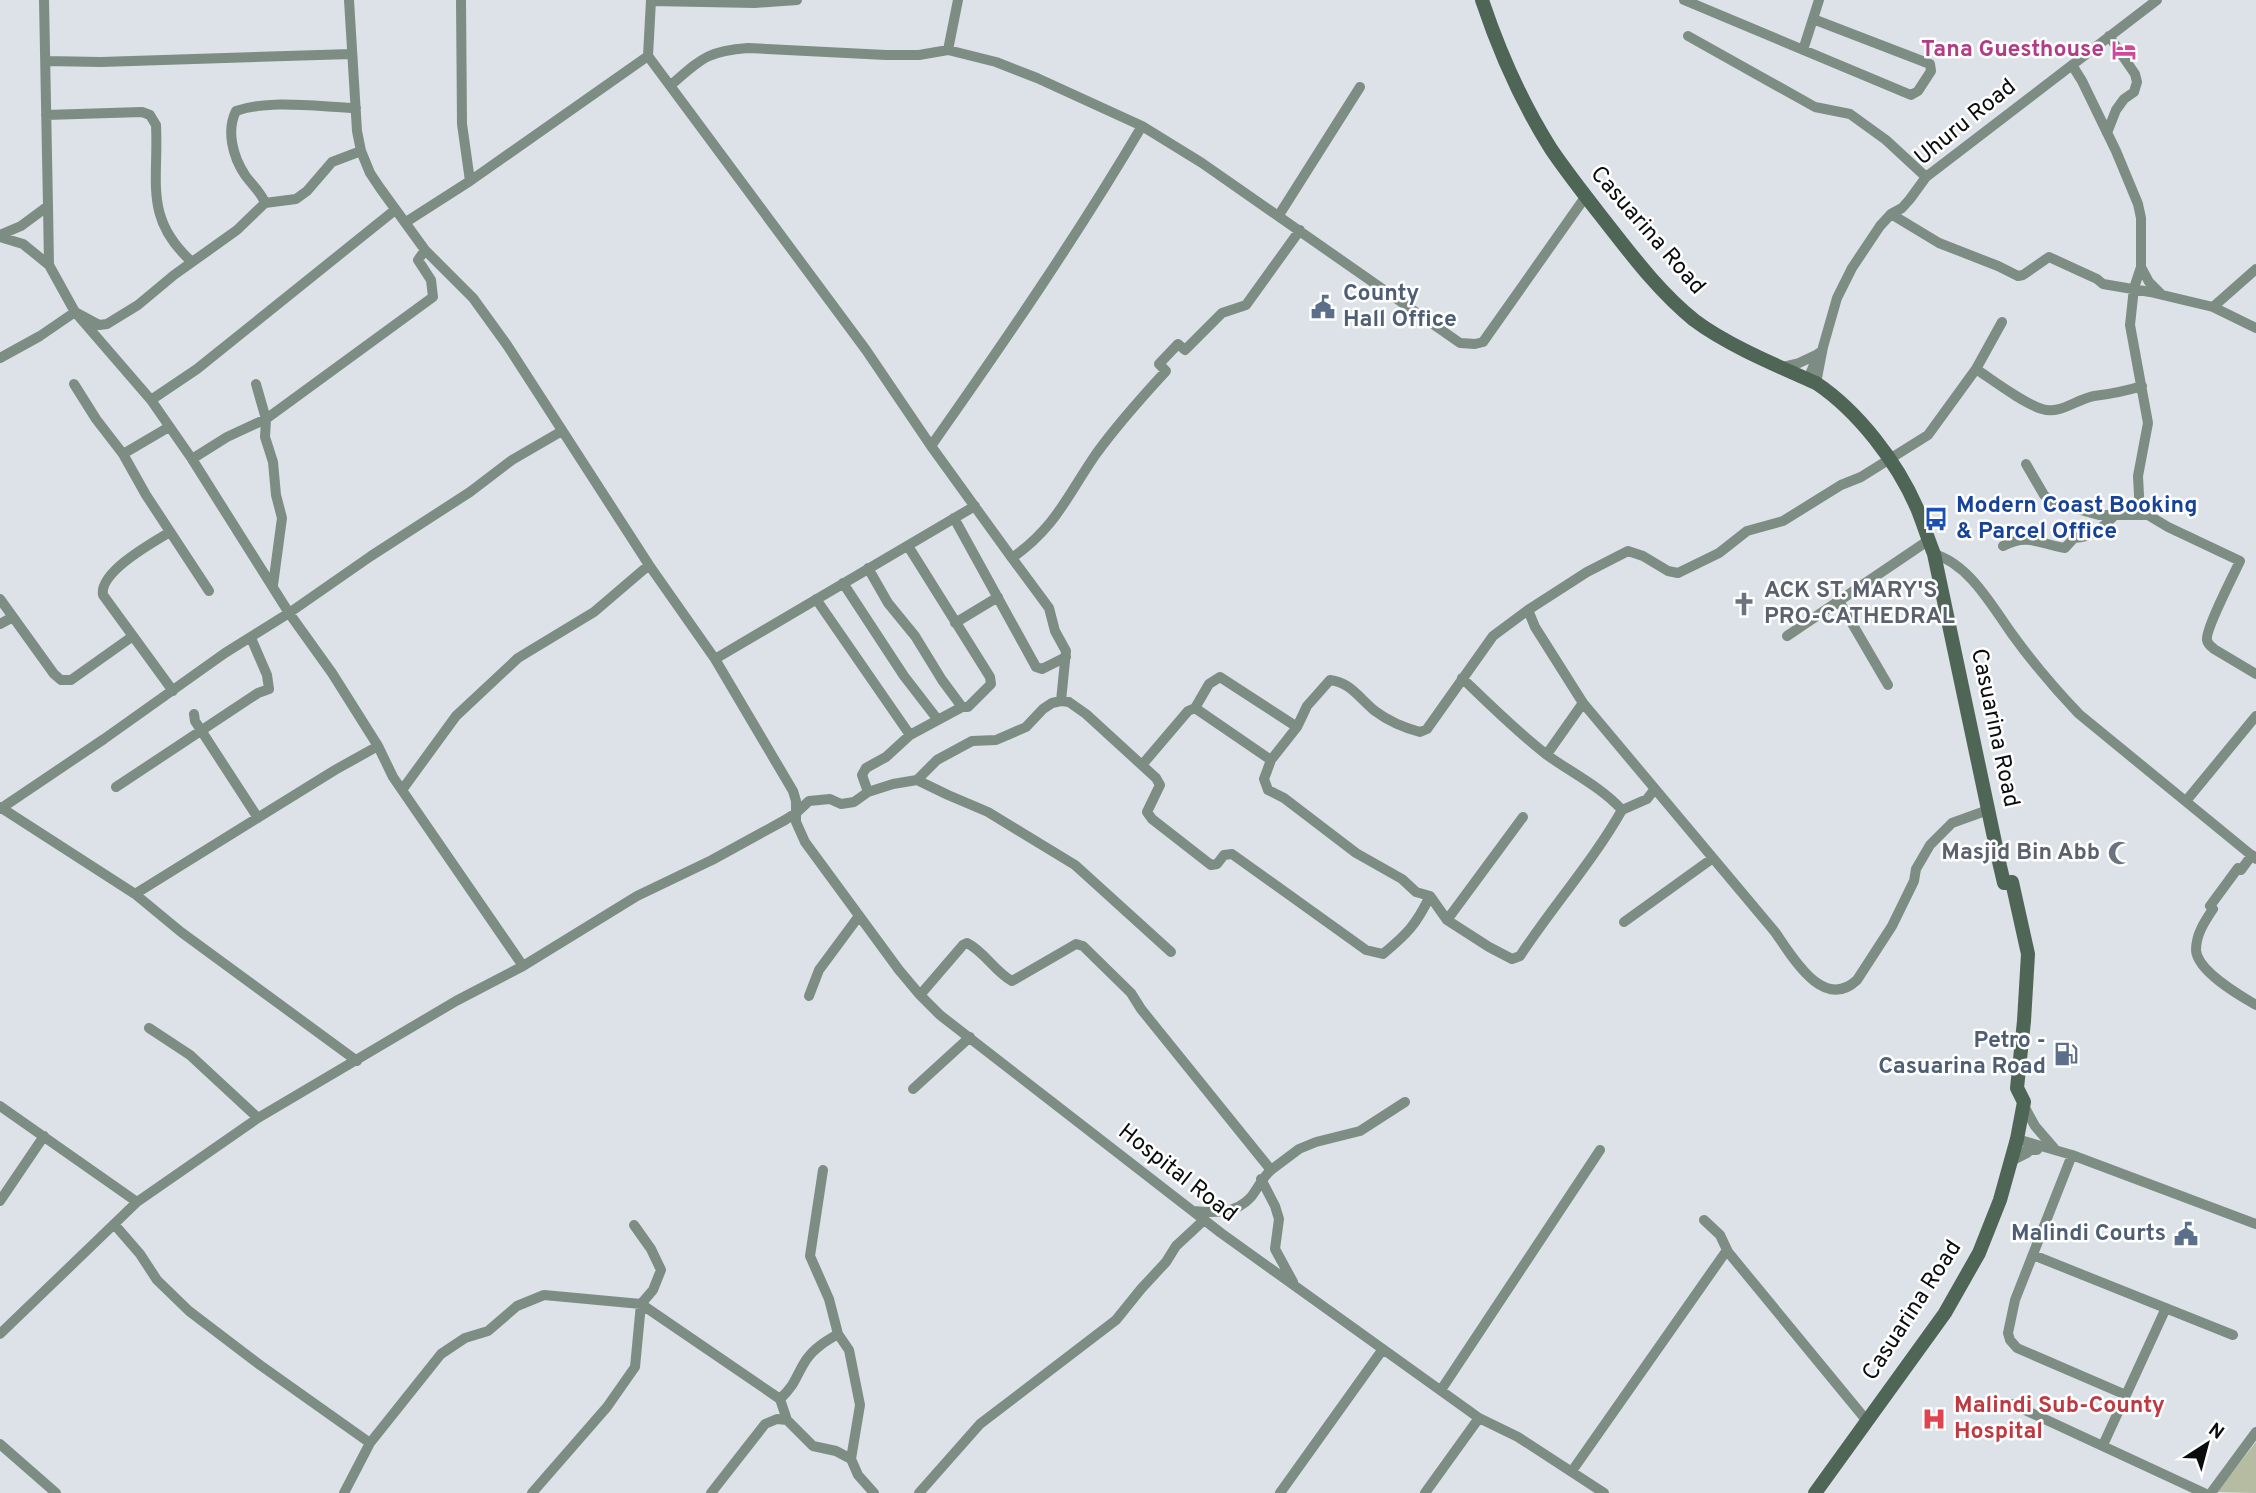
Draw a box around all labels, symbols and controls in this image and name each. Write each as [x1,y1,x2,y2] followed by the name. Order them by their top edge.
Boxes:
[1921,36,2104,65] place label: Tana Guesthouse
[2110,36,2138,64] hotel icon: Tana Guesthouse
[1909,73,2023,173] street label: Uhuru Road
[1583,161,1711,301] street label: Casuarina Road
[1343,280,1457,335] place label: County Hall Office
[1309,293,1337,321] public building icon: County Hall Office
[1956,492,2198,547] place label: Modern Coast Booking & Parcel Office
[1922,505,1950,533] bus stop icon: Modern Coast Booking & Parcel Office
[1764,577,1955,632] place label: ACK ST. MARY'S PRO-CATHEDRAL
[1730,590,1758,618] church icon: ACK ST. MARY'S PRO-CATHEDRAL
[1963,646,2025,810] street label: Casuarina Road
[1941,839,2100,868] place label: Masjid Bin Abb
[2106,839,2134,867] mosque icon: Masjid Bin Abb
[1878,1027,2046,1082] place label: Petro - Casuarina Road
[2052,1040,2080,1068] fuel station icon: Petro - Casuarina Road
[1111,1118,1243,1230] street label: Hospital Road
[2011,1220,2166,1249] place label: Malindi Courts
[2172,1220,2200,1248] public building icon: Malindi Courts
[1857,1235,1969,1387] street label: Casuarina Road
[1954,1392,2165,1447] place label: Malindi Sub-County Hospital
[1920,1405,1948,1433] hospital icon: Malindi Sub-County Hospital
[2172,1409,2242,1479] north arrow
[2203,1418,2228,1446] text: N

